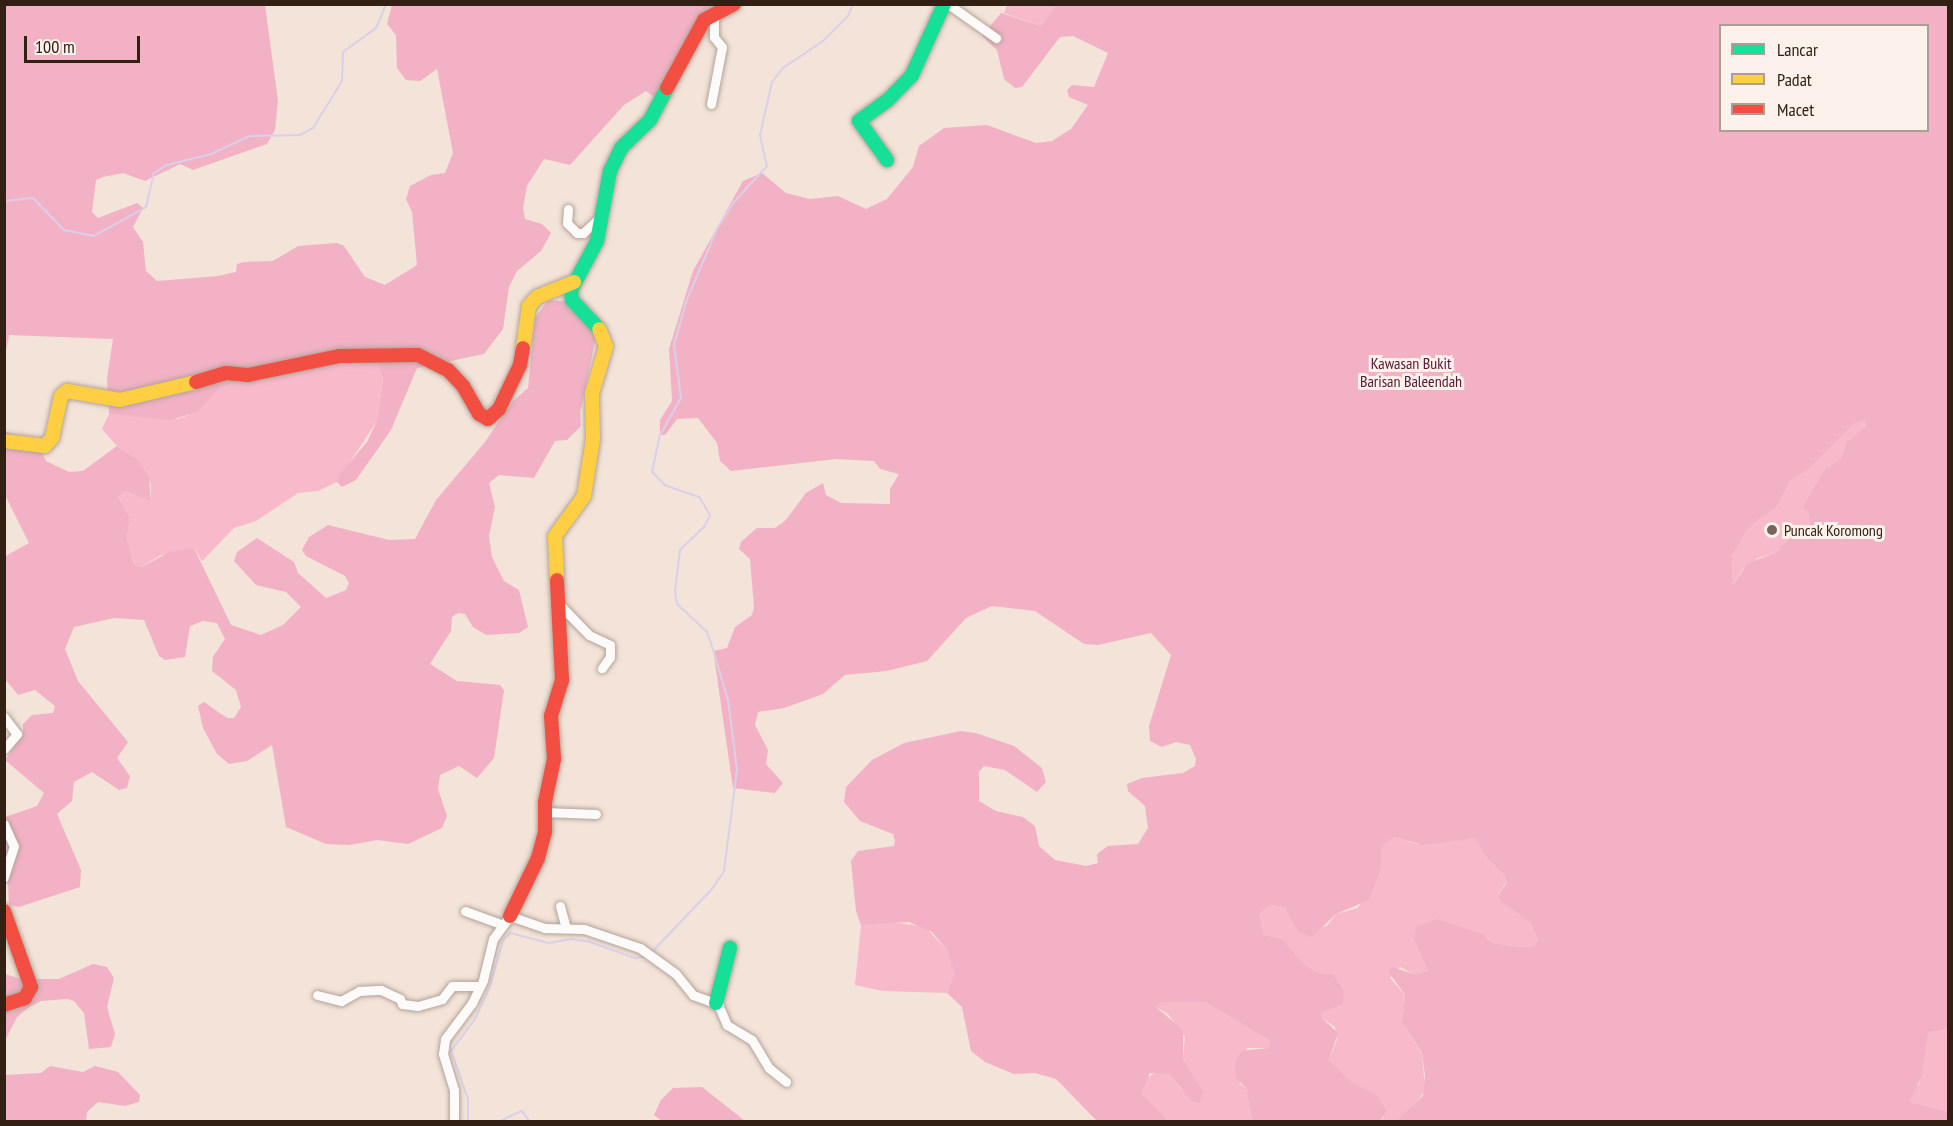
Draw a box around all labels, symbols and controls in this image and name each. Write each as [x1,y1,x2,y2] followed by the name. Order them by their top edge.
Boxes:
[27,24,142,62] scale bar
[1719,24,1929,132] legend
[35,35,75,58] text: 100 m
[1777,38,1818,61] text: Lancar
[1777,68,1812,91] text: Padat
[1777,98,1814,121] text: Macet
[1360,353,1462,391] park label: Kawasan Bukit Barisan Baleendah
[1784,520,1883,540] place label: Puncak Koromong
[1765,523,1779,537] marker: Puncak Koromong

